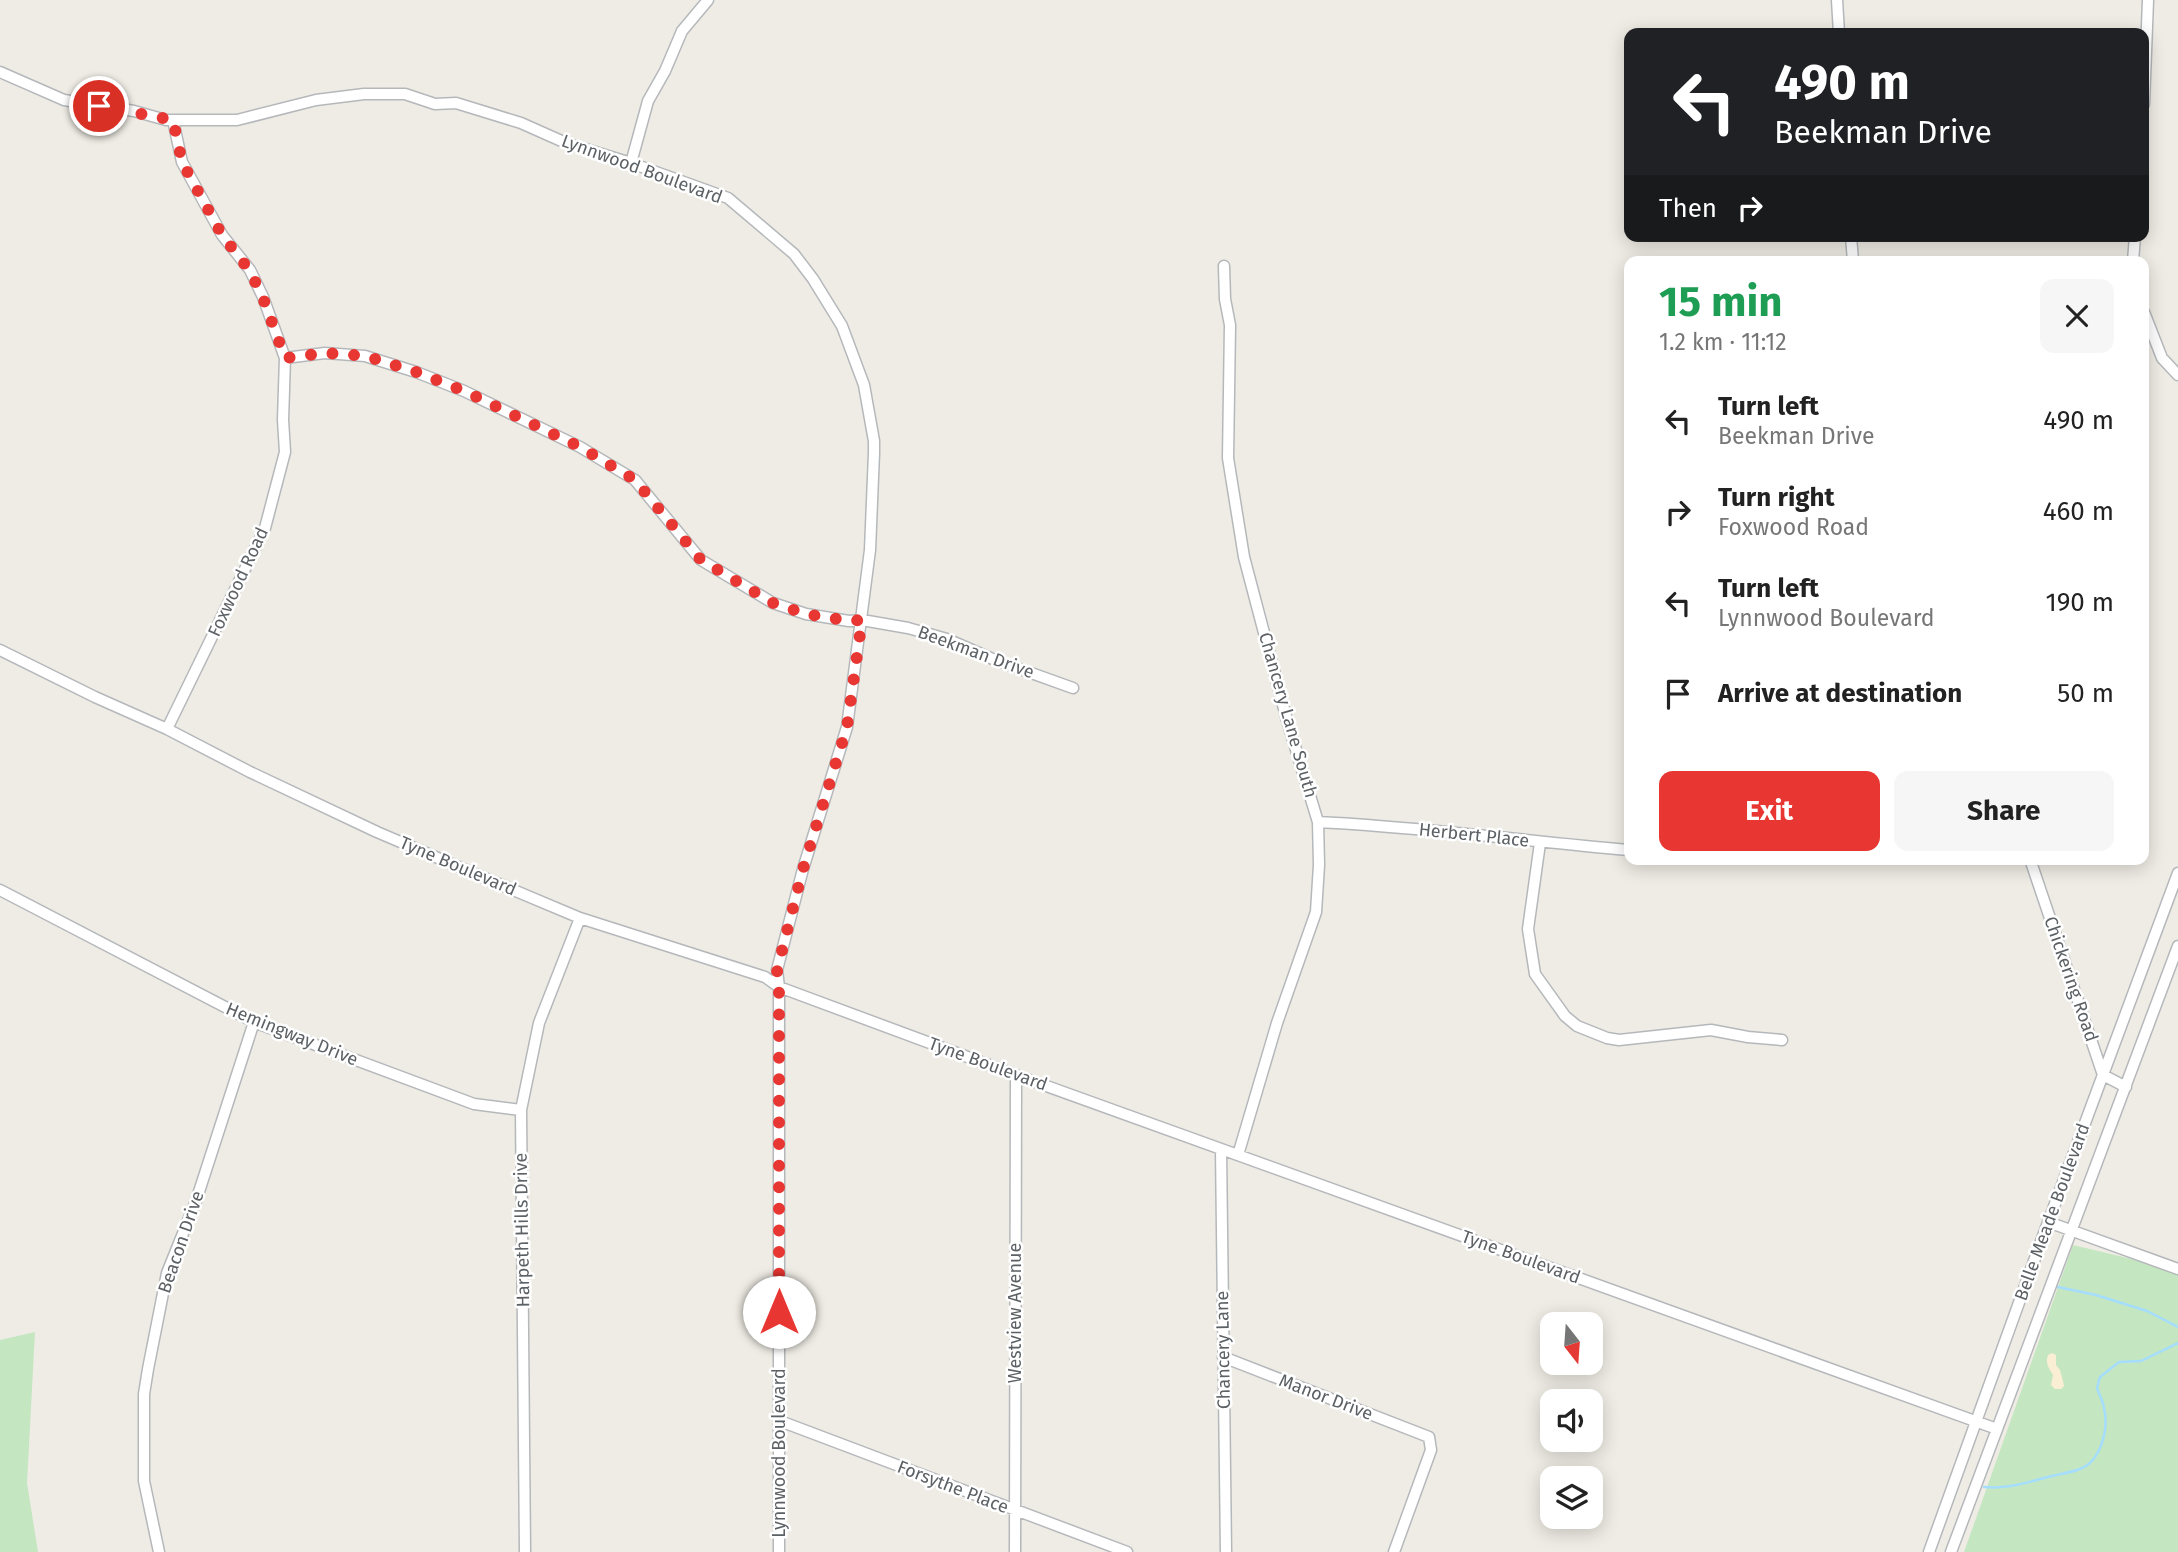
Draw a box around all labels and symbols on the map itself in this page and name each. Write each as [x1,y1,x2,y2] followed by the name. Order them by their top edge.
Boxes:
[69,76,129,136] pin
[559,130,725,208] street label: Lynnwood Boulevard
[203,524,273,640] street label: Foxwood Road
[915,621,1037,683] street label: Beekman Drive
[1254,630,1322,800] street label: Chancery Lane South
[1418,818,1530,852] street label: Herbert Place
[396,831,520,901] street label: Tyne Boulevard
[2039,913,2103,1045] street label: Chickering Road
[223,997,361,1071] street label: Hemingway Drive
[926,1032,1050,1096] street label: Tyne Boulevard
[2010,1120,2094,1304] street label: Belle Meade Boulevard
[510,1153,534,1307] street label: Harpeth Hills Drive
[153,1188,209,1296] street label: Beacon Drive
[1459,1225,1583,1289] street label: Tyne Boulevard
[1004,1243,1026,1383] street label: Westview Avenue
[742,1275,816,1349] position arrow
[1211,1291,1235,1409] street label: Chancery Lane
[1540,1312,1603,1376] north arrow
[768,1368,790,1538] street label: Lynnwood Boulevard
[1276,1369,1376,1425] street label: Manor Drive
[894,1456,1012,1518] street label: Forsythe Place

